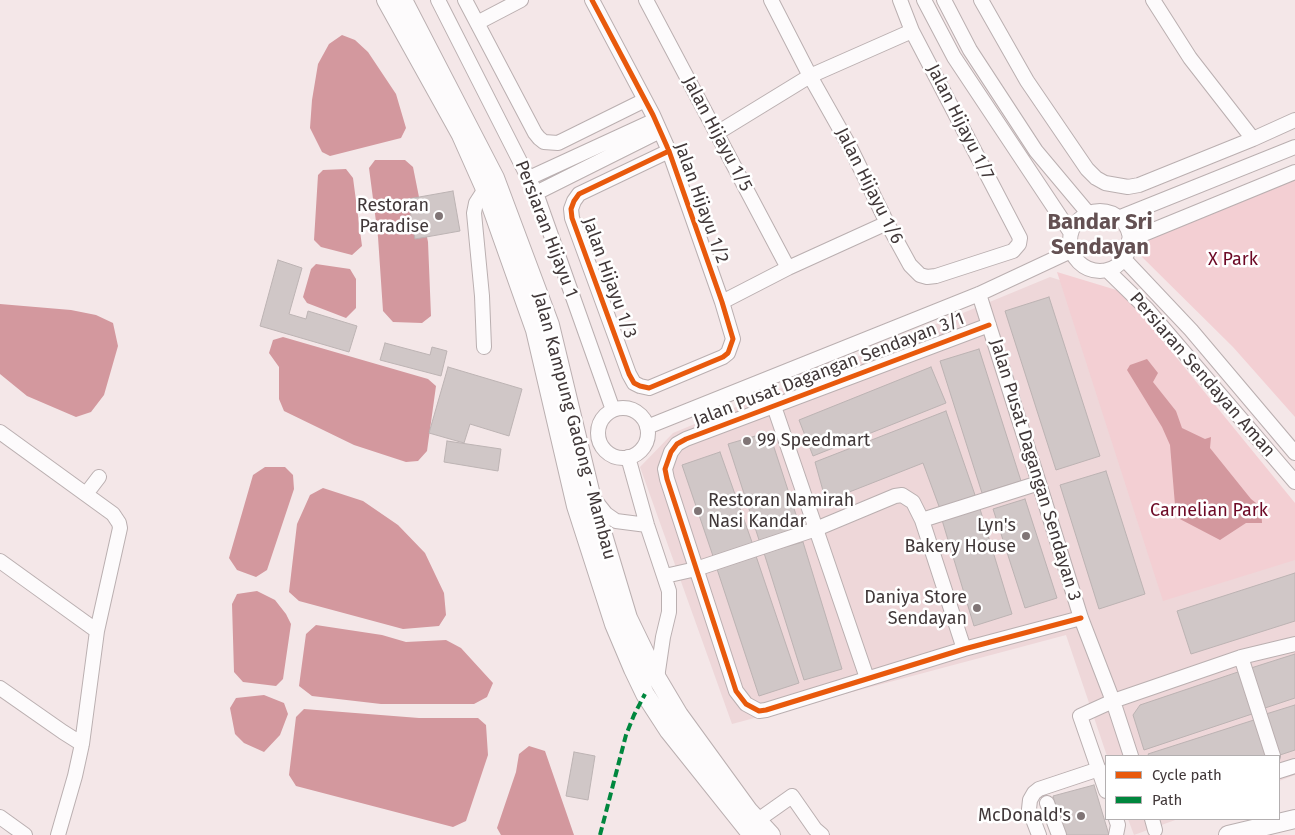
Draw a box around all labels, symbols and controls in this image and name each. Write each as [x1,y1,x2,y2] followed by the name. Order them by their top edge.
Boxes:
[922,61,998,183] street label: Jalan Hijayu 1/7
[678,73,756,195] street label: Jalan Hijayu 1/5
[830,124,908,248] street label: Jalan Hijayu 1/6
[669,140,733,266] street label: Jalan Hijayu 1/2
[510,158,582,300] street label: Persiaran Hijayu 1
[357,195,429,238] place label: Restoran Paradise
[433,210,445,222] marker: Restoran Paradise
[1047,210,1153,262] district label: Bandar Sri Sendayan
[577,215,641,341] street label: Jalan Hijayu 1/3
[1208,249,1258,271] park label: X Park
[1125,288,1279,462] street label: Persiaran Sendayan Aman
[528,290,620,562] street label: Jalan Kampung Gadong - Mambau
[690,308,968,432] street label: Jalan Pusat Dagangan Sendayan 3/1
[985,336,1085,604] street label: Jalan Pusat Dagangan Sendayan 3
[757,430,870,452] place label: 99 Speedmart
[741,435,753,447] marker: 99 Speedmart
[708,490,854,532] place label: Restoran Namirah Nasi Kandar
[1150,500,1268,522] park label: Carnelian Park
[692,505,704,517] marker: Restoran Namirah Nasi Kandar
[904,515,1016,558] place label: Lyn's Bakery House
[1020,530,1032,542] marker: Lyn's Bakery House
[864,587,967,630] place label: Daniya Store Sendayan
[971,602,983,614] marker: Daniya Store Sendayan
[1105,755,1280,820] legend
[1152,766,1222,784] text: Cycle path
[1152,791,1182,809] text: Path
[978,805,1071,827] place label: McDonald's
[1075,810,1087,822] marker: McDonald's

